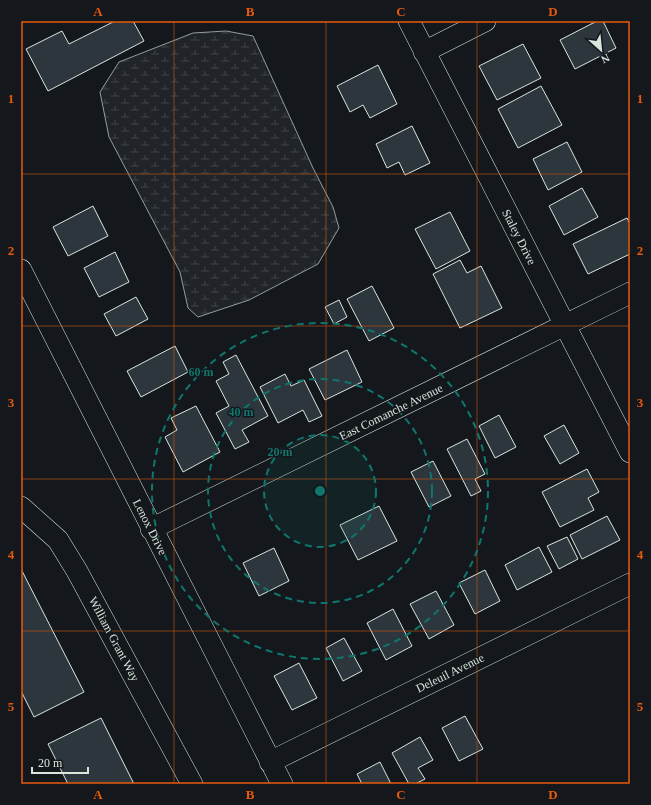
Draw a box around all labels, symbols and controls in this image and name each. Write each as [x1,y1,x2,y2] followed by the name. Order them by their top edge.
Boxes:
[93,4,103,19] text: A
[246,4,255,19] text: B
[396,4,406,19] text: C
[548,4,558,19] text: D
[581,30,621,70] north arrow
[599,52,612,66] text: N
[8,91,14,106] text: 1
[637,91,643,106] text: 1
[499,207,539,267] street label: Staley Drive
[8,243,14,258] text: 2
[637,243,643,258] text: 2
[189,365,214,379] text: 60 m
[337,381,445,443] street label: East Comanche Avenue
[8,395,15,410] text: 3
[637,395,644,410] text: 3
[229,405,254,419] text: 40 m
[268,445,293,459] text: 20 m
[313,484,327,498] centre of rings
[130,497,170,557] street label: Lenox Drive
[8,547,15,562] text: 4
[637,547,644,562] text: 4
[86,594,142,684] street label: William Grant Way
[414,650,486,696] street label: Deleuil Avenue
[8,699,15,714] text: 5
[637,699,644,714] text: 5
[32,749,88,775] scale bar
[38,756,63,770] text: 20 m
[93,787,103,802] text: A
[246,787,255,802] text: B
[396,787,406,802] text: C
[548,787,558,802] text: D

